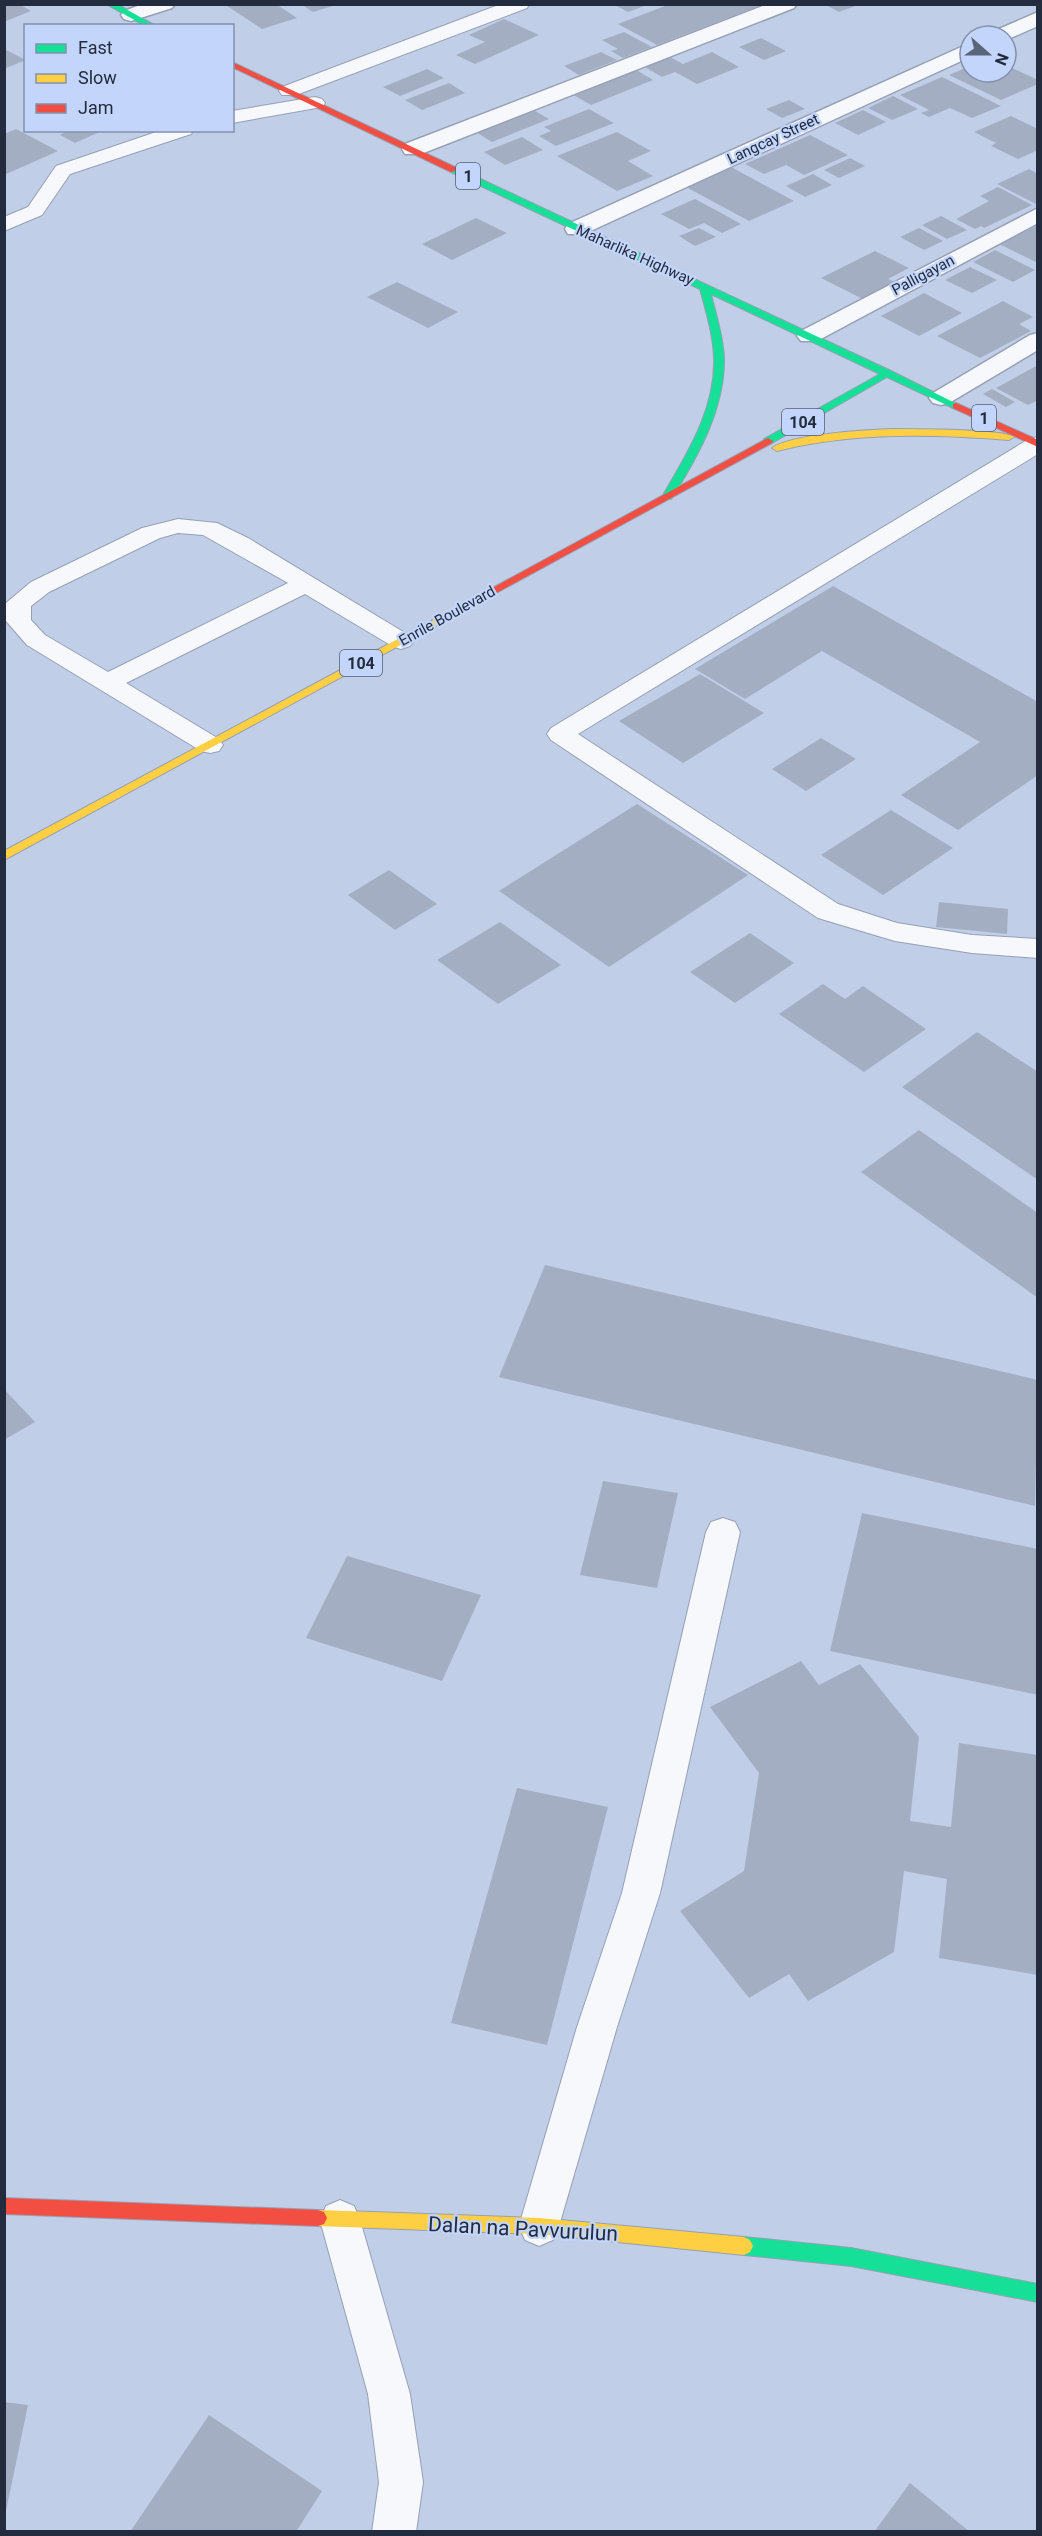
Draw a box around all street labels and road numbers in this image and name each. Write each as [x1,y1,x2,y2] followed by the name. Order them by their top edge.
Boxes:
[724,110,822,168] street label: Langcay Street
[456,163,480,189] road number: 1
[573,221,697,289] street label: Maharlika Highway
[889,251,957,299] street label: Palligayan
[972,405,996,431] road number: 1
[782,409,824,435] road number: 104
[396,582,498,650] street label: Enrile Boulevard
[340,650,382,676] road number: 104
[427,2212,619,2246] street label: Dalan na Pavvurulun

